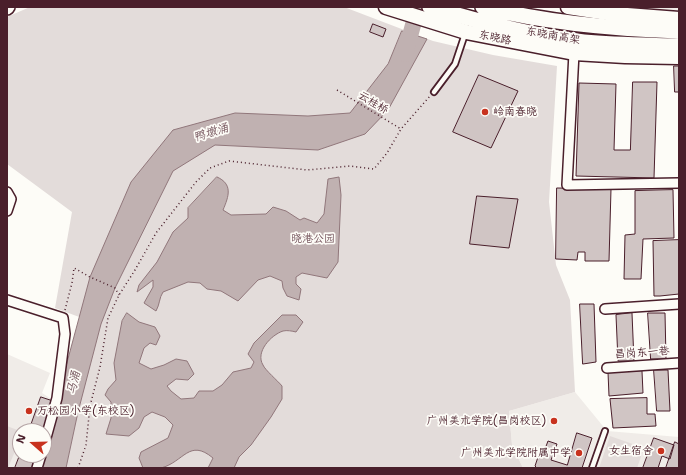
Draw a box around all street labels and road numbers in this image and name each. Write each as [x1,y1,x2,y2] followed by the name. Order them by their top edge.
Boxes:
[525,25,581,47] street label: 东晓南高架
[477,28,513,48] street label: 东晓路
[355,89,391,117] street label: 云桂桥
[614,344,670,362] street label: 昌岗东一巷

